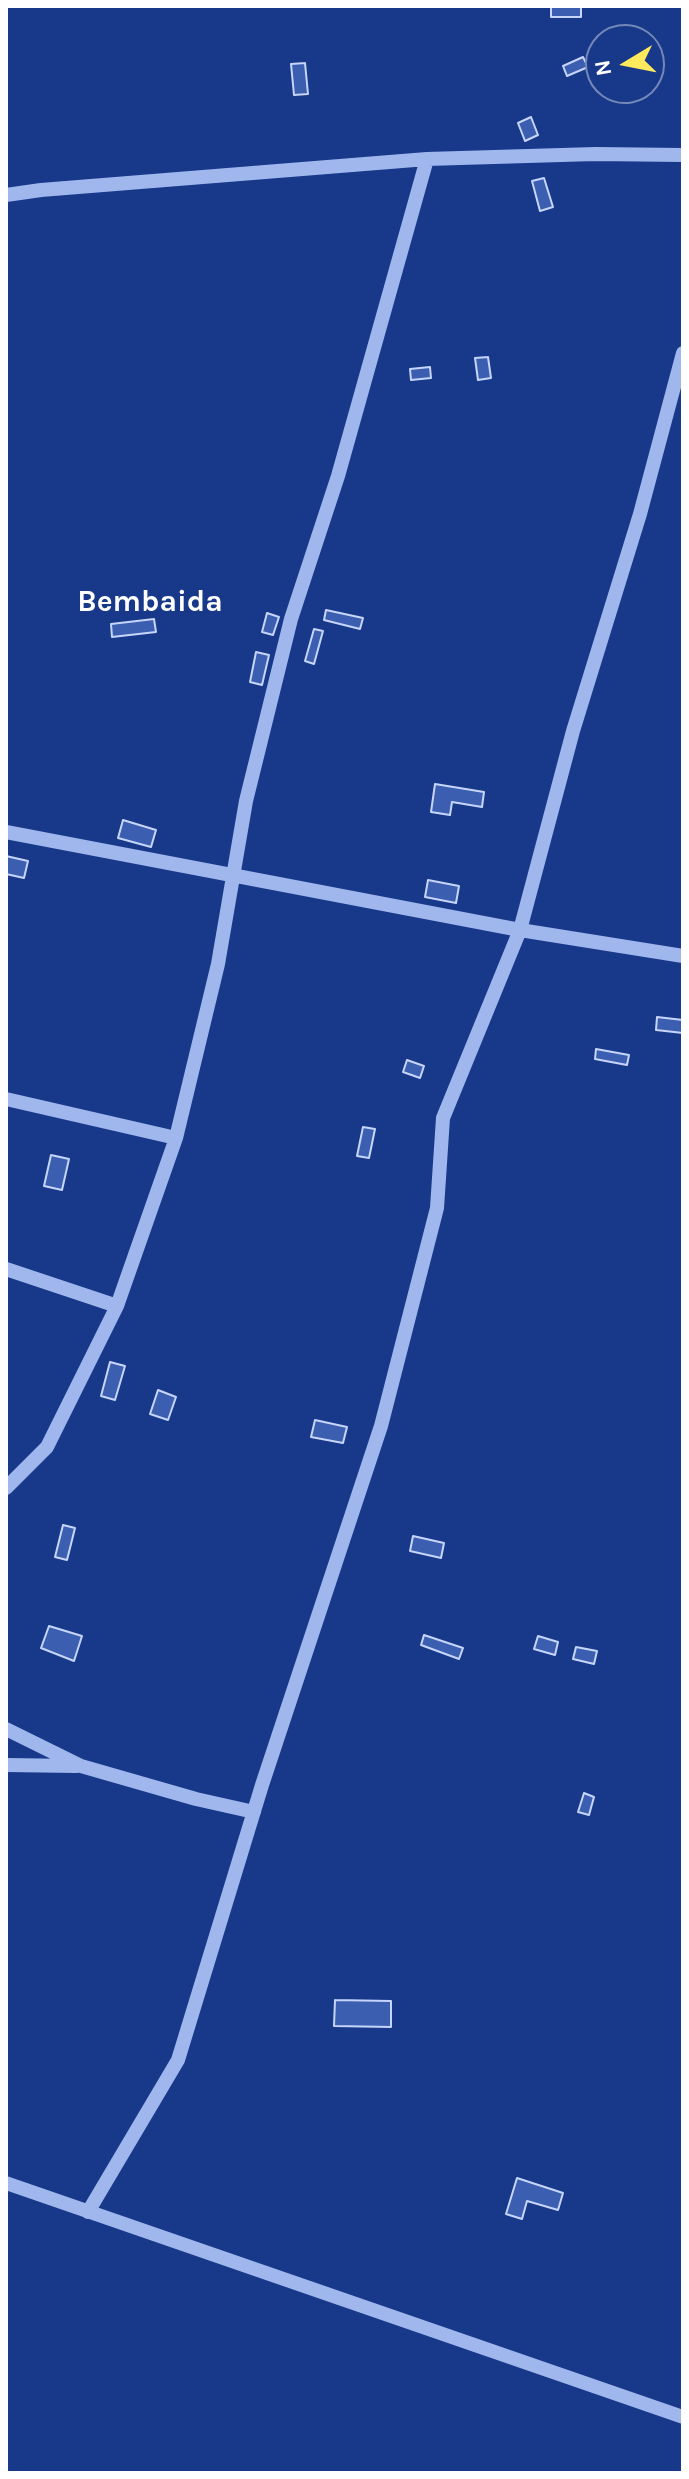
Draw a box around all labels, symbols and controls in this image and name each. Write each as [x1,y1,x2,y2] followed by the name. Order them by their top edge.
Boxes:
[585,24,665,104] north arrow
[589,58,618,78] text: N
[77,584,223,620] district label: Bembaida

